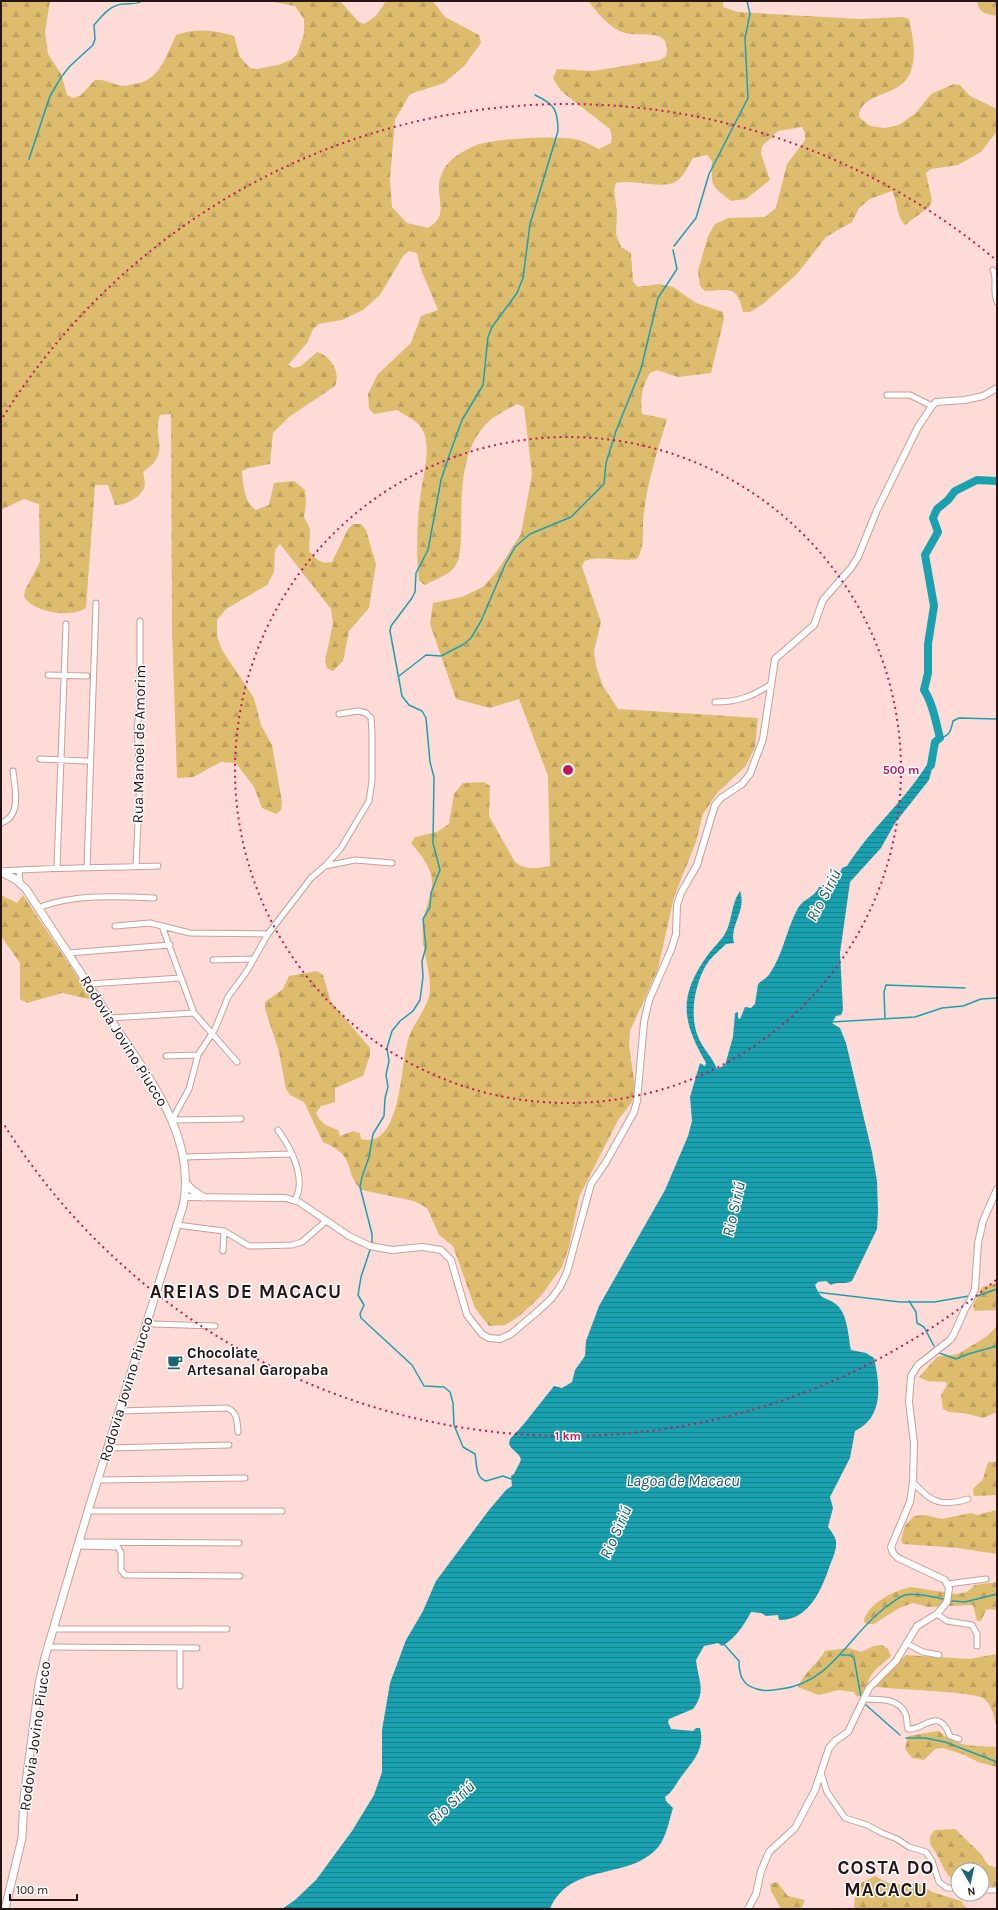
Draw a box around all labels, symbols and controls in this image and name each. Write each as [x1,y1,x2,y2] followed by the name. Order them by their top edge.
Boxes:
[129,665,149,823] street label: Rua Manoel de Amorim
[561,763,575,777] centre of rings
[883,763,919,777] text: 500 m
[802,866,845,924] water label: Rio Siriú
[76,972,172,1110] street label: Rodovia Jovino Piucco
[718,1180,749,1239] water label: Rio Siriú
[150,1281,342,1303] district label: AREIAS DE MACACU
[95,1314,157,1464] street label: Rodovia Jovino Piucco
[187,1344,329,1379] place label: Chocolate Artesanal Garopaba
[166,1353,184,1371] cafe icon: Chocolate Artesanal Garopaba
[555,1429,581,1443] text: 1 km
[626,1471,740,1490] water label: Lagoa de Macacu
[595,1503,636,1562] water label: Rio Siriú
[16,1660,54,1812] street label: Rodovia Jovino Piucco
[424,1777,478,1828] water label: Rio Siriú
[837,1857,935,1901] district label: COSTA DO MACACU
[950,1862,990,1902] north arrow
[10,1876,77,1902] scale bar
[16,1883,48,1897] text: 100 m
[967,1884,976,1898] text: N

